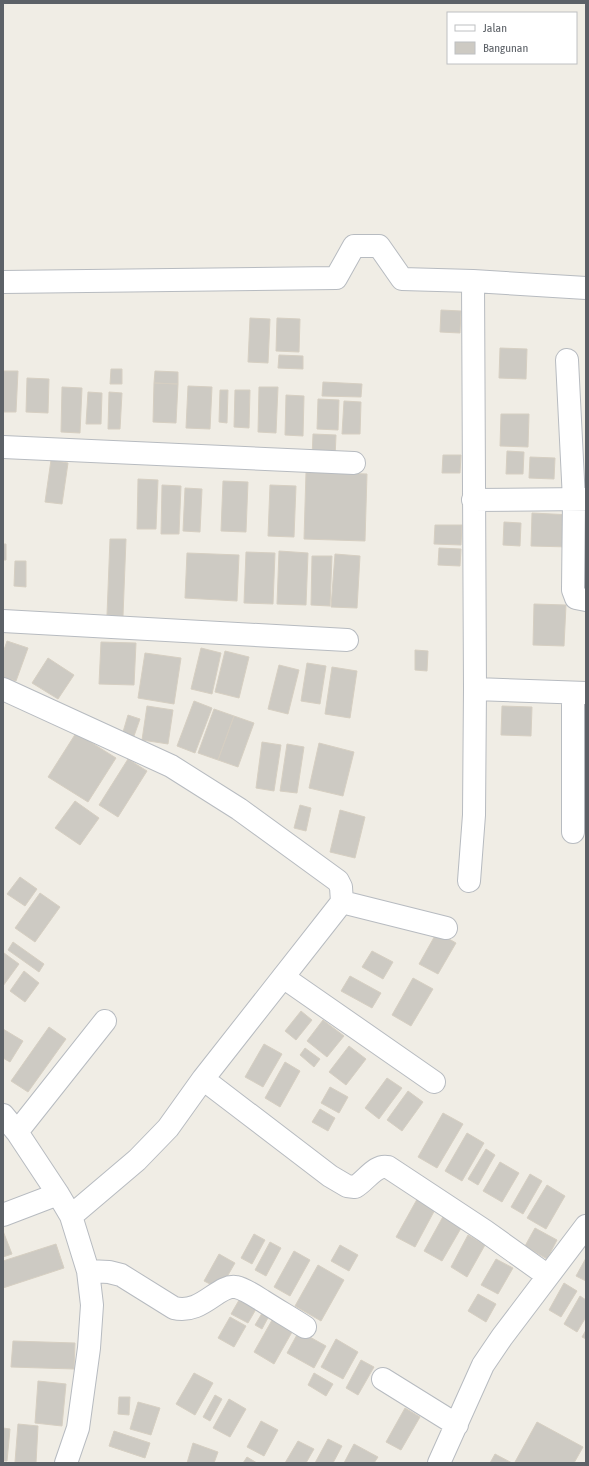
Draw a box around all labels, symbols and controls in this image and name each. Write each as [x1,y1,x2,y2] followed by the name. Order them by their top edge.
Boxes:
[447,12,577,64] legend
[483,21,507,35] text: Jalan
[483,41,528,55] text: Bangunan

